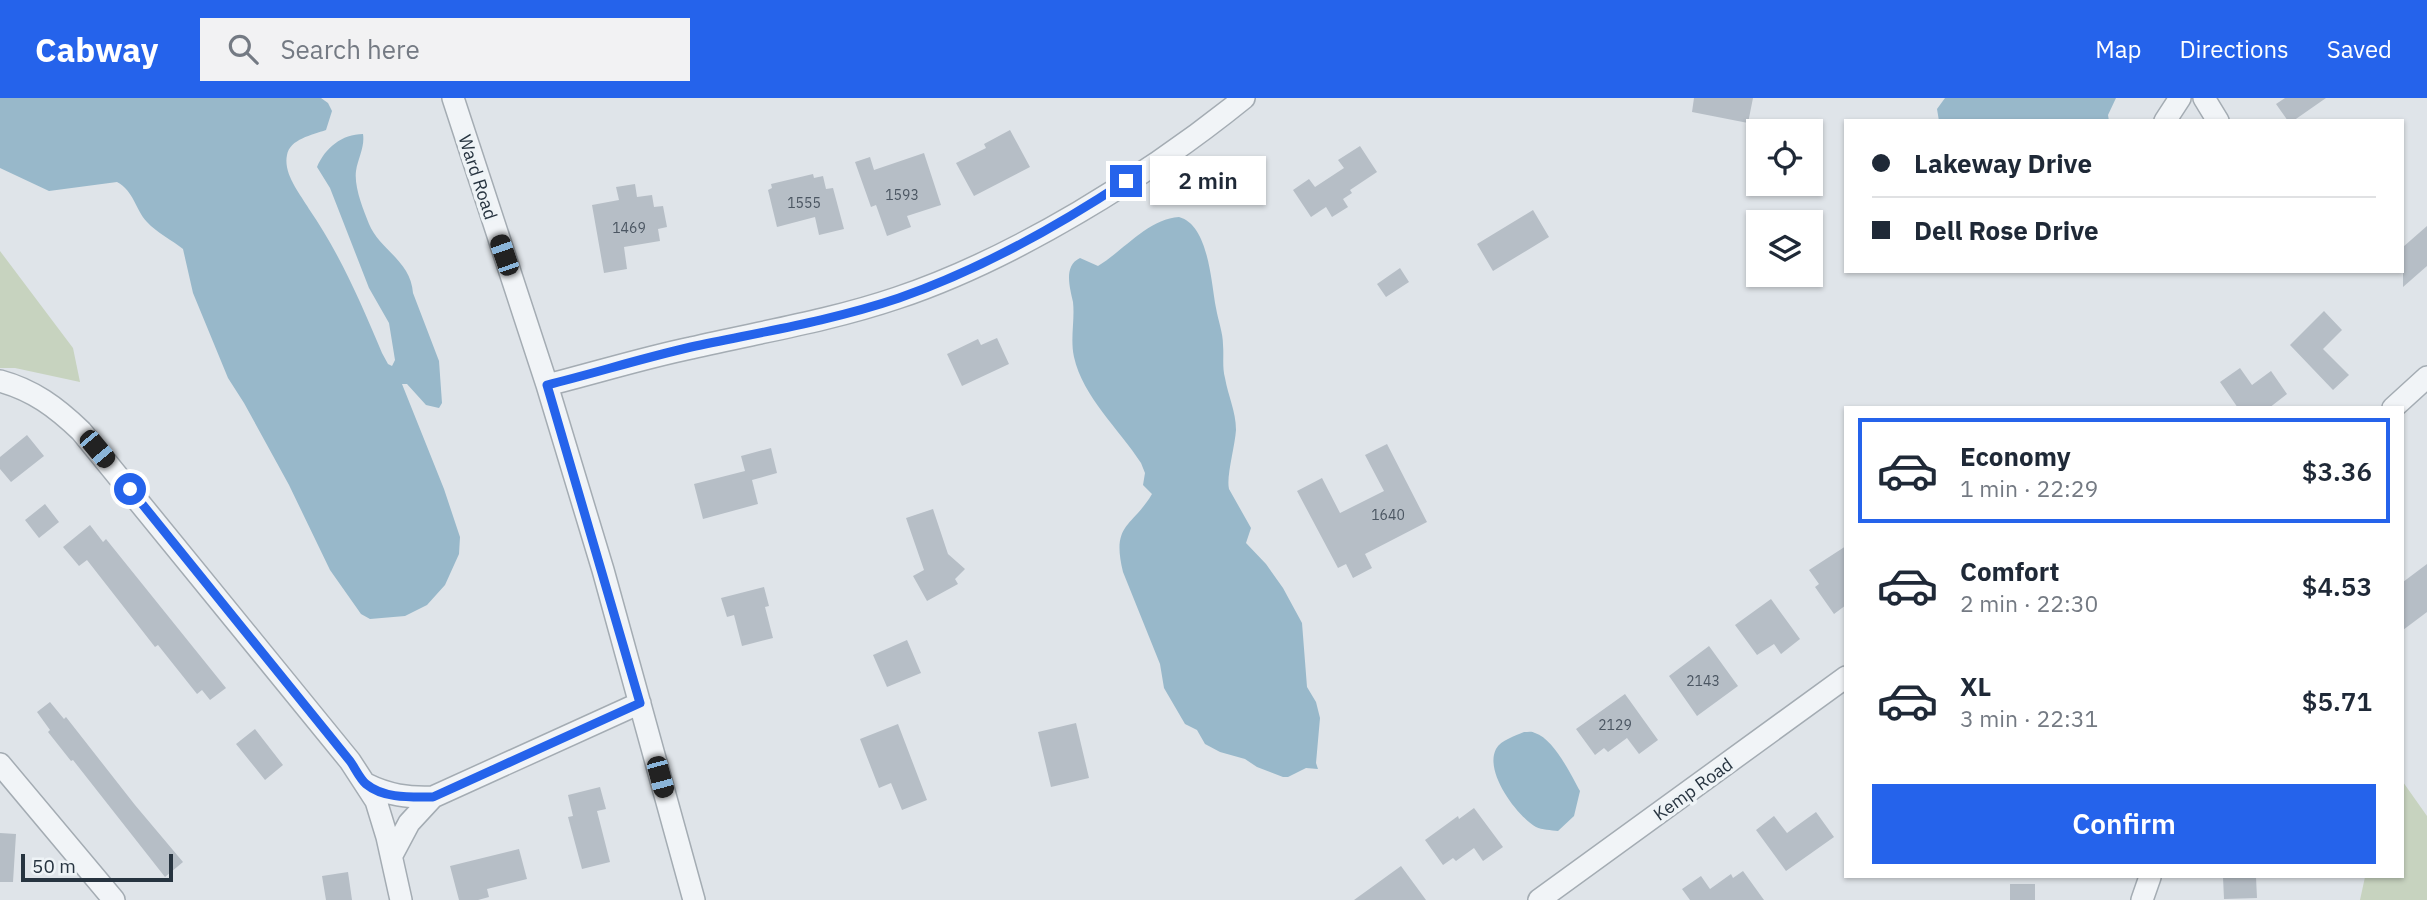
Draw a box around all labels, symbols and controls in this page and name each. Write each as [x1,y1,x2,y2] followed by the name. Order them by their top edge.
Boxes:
[200,18,690,81] search box
[35,28,158,71] text: Cabway
[224,30,262,68] icon: search
[280,32,420,66] text: Search here
[2095,33,2141,65] text: Map
[2179,33,2289,65] text: Directions
[2327,33,2392,65] text: Saved
[1746,119,1823,287] map controls
[1746,119,1823,196] button: locate
[453,132,503,222] street label: Ward Road
[1914,146,2092,180] text: Lakeway Drive
[1150,156,1266,206] callout: 2 min
[1110,165,1142,197] route end
[1178,165,1238,195] text: 2 min
[885,186,919,204] house number: 1593
[787,194,821,212] house number: 1555
[1746,210,1823,287] button: layers
[1914,213,2099,247] text: Dell Rose Drive
[612,219,646,237] house number: 1469
[488,232,521,278] car
[76,426,119,472] car
[1876,439,1939,502] icon: car
[1960,439,2071,473] text: Economy
[2302,454,2372,488] text: $3.36
[114,473,146,505] route start
[1960,473,2098,503] text: 1 min · 22:29
[1371,506,1405,524] house number: 1640
[1876,554,1939,617] icon: car
[1960,554,2059,588] text: Comfort
[2302,569,2372,603] text: $4.53
[1960,588,2098,618] text: 2 min · 22:30
[1876,669,1939,732] icon: car
[1960,669,1991,703] text: XL
[1686,672,1720,690] house number: 2143
[2302,684,2372,718] text: $5.71
[1960,703,2098,733] text: 3 min · 22:31
[1598,716,1632,734] house number: 2129
[1649,752,1737,826] street label: Kemp Road
[645,754,676,800] car
[1872,784,2376,864] button: Confirm
[21,851,173,883] scale bar
[32,854,76,878] text: 50 m

